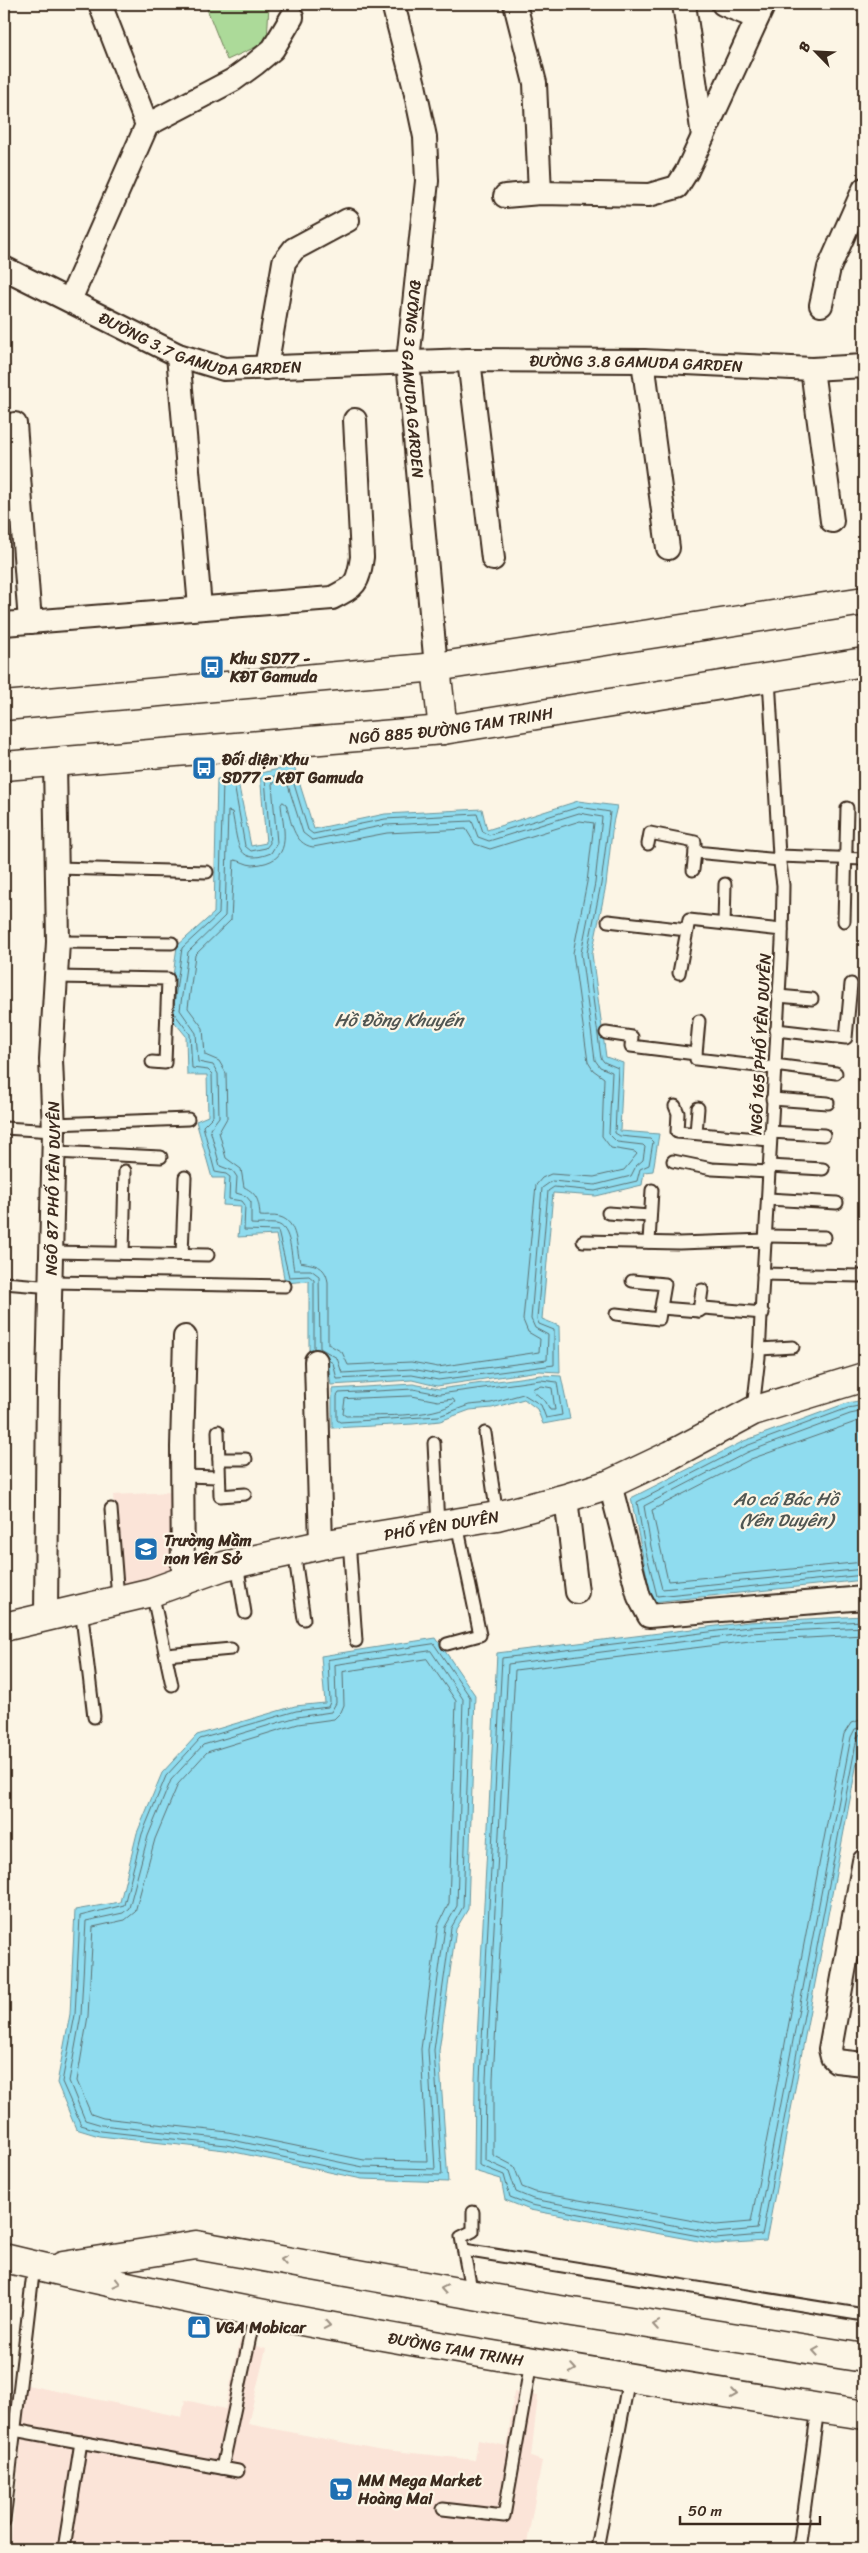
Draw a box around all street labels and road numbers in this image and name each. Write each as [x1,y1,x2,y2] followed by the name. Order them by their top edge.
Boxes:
[393,279,433,479] street label: ĐƯỜNG 3 GAMUDA GARDEN
[93,304,302,384] street label: ĐƯỜNG 3.7 GAMUDA GARDEN
[529,346,743,381] street label: ĐƯỜNG 3.8 GAMUDA GARDEN
[348,698,556,753] street label: NGÕ 885 ĐƯỜNG TAM TRINH
[741,952,780,1136] street label: NGÕ 165 PHỐ YÊN DUYÊN
[37,1100,69,1276] street label: NGÕ 87 PHỐ YÊN DUYÊN
[382,1502,502,1549] street label: PHỐ YÊN DUYÊN
[386,2323,526,2375] street label: ĐƯỜNG TAM TRINH

